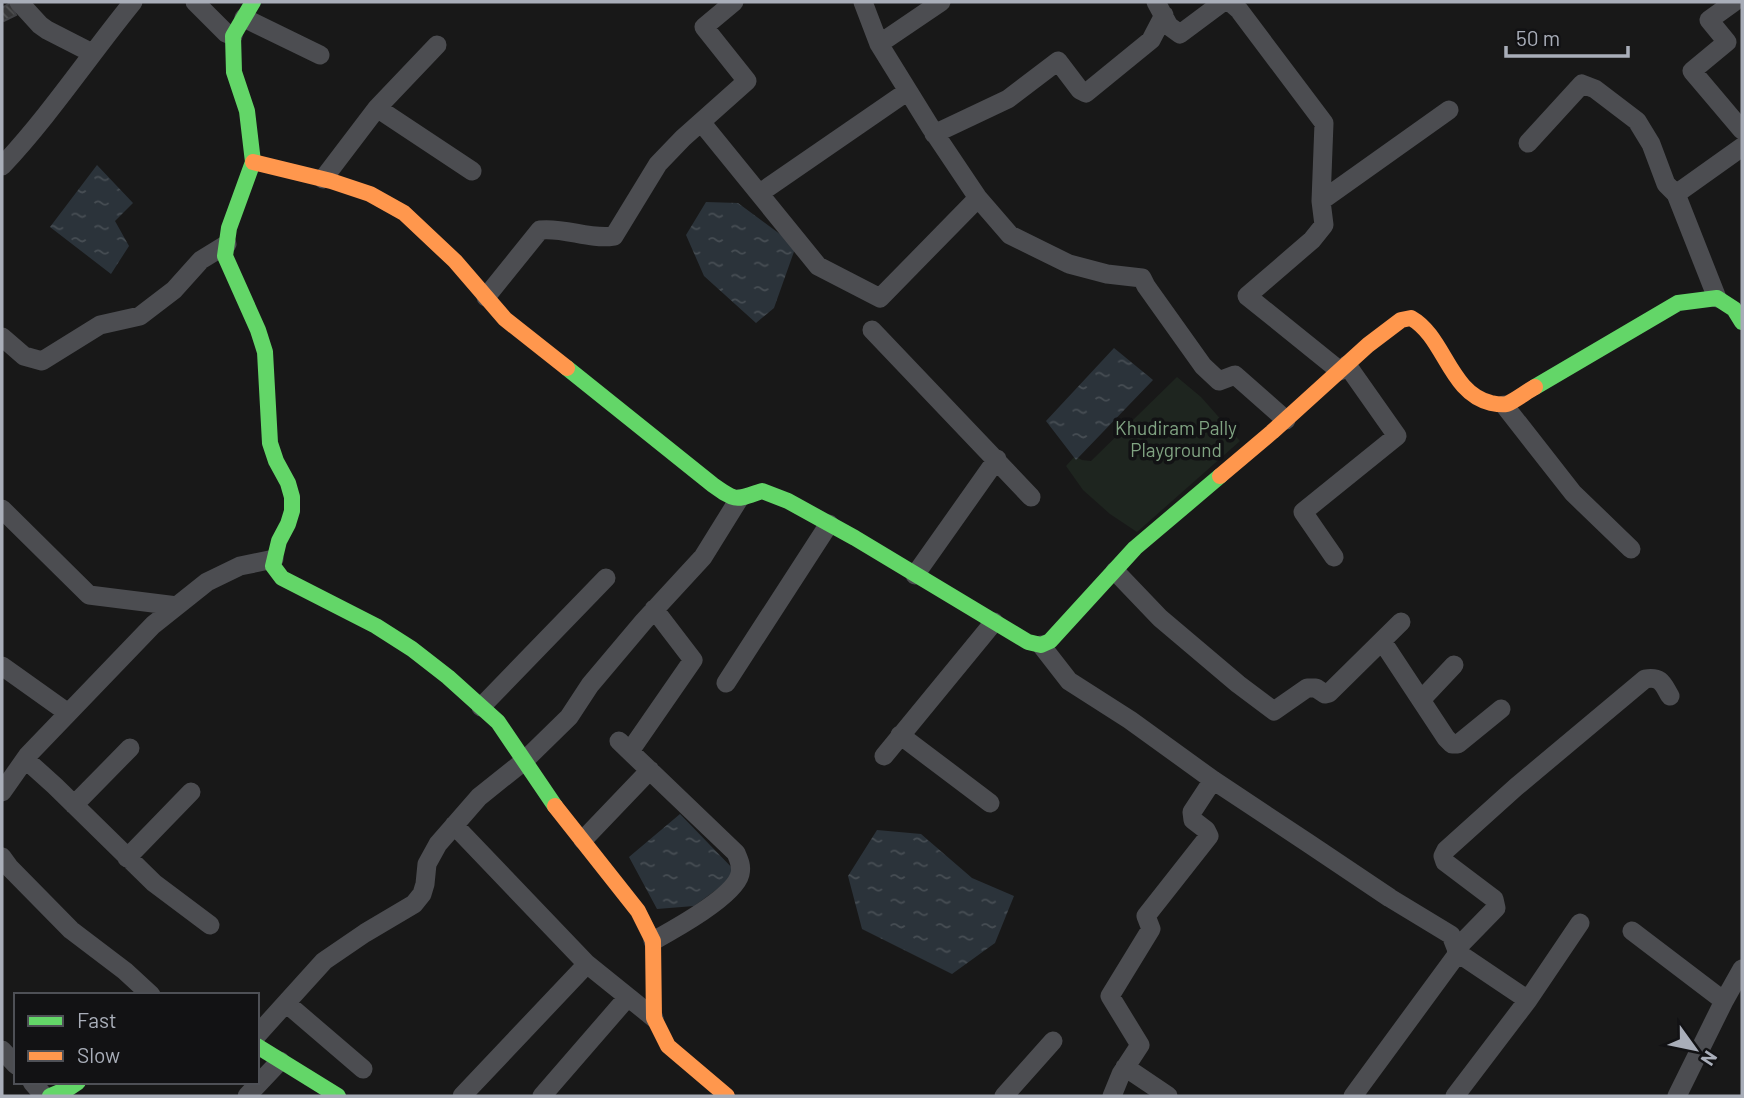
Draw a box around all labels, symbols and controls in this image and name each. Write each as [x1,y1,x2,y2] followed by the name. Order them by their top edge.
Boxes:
[1506,14,1628,58] scale bar
[1516,25,1560,50] text: 50 m
[1115,416,1237,461] park label: Khudiram Pally Playground
[14,993,259,1084] legend
[77,1007,117,1032] text: Fast
[1660,1014,1730,1084] north arrow
[77,1042,120,1067] text: Slow
[1697,1047,1723,1070] text: N

